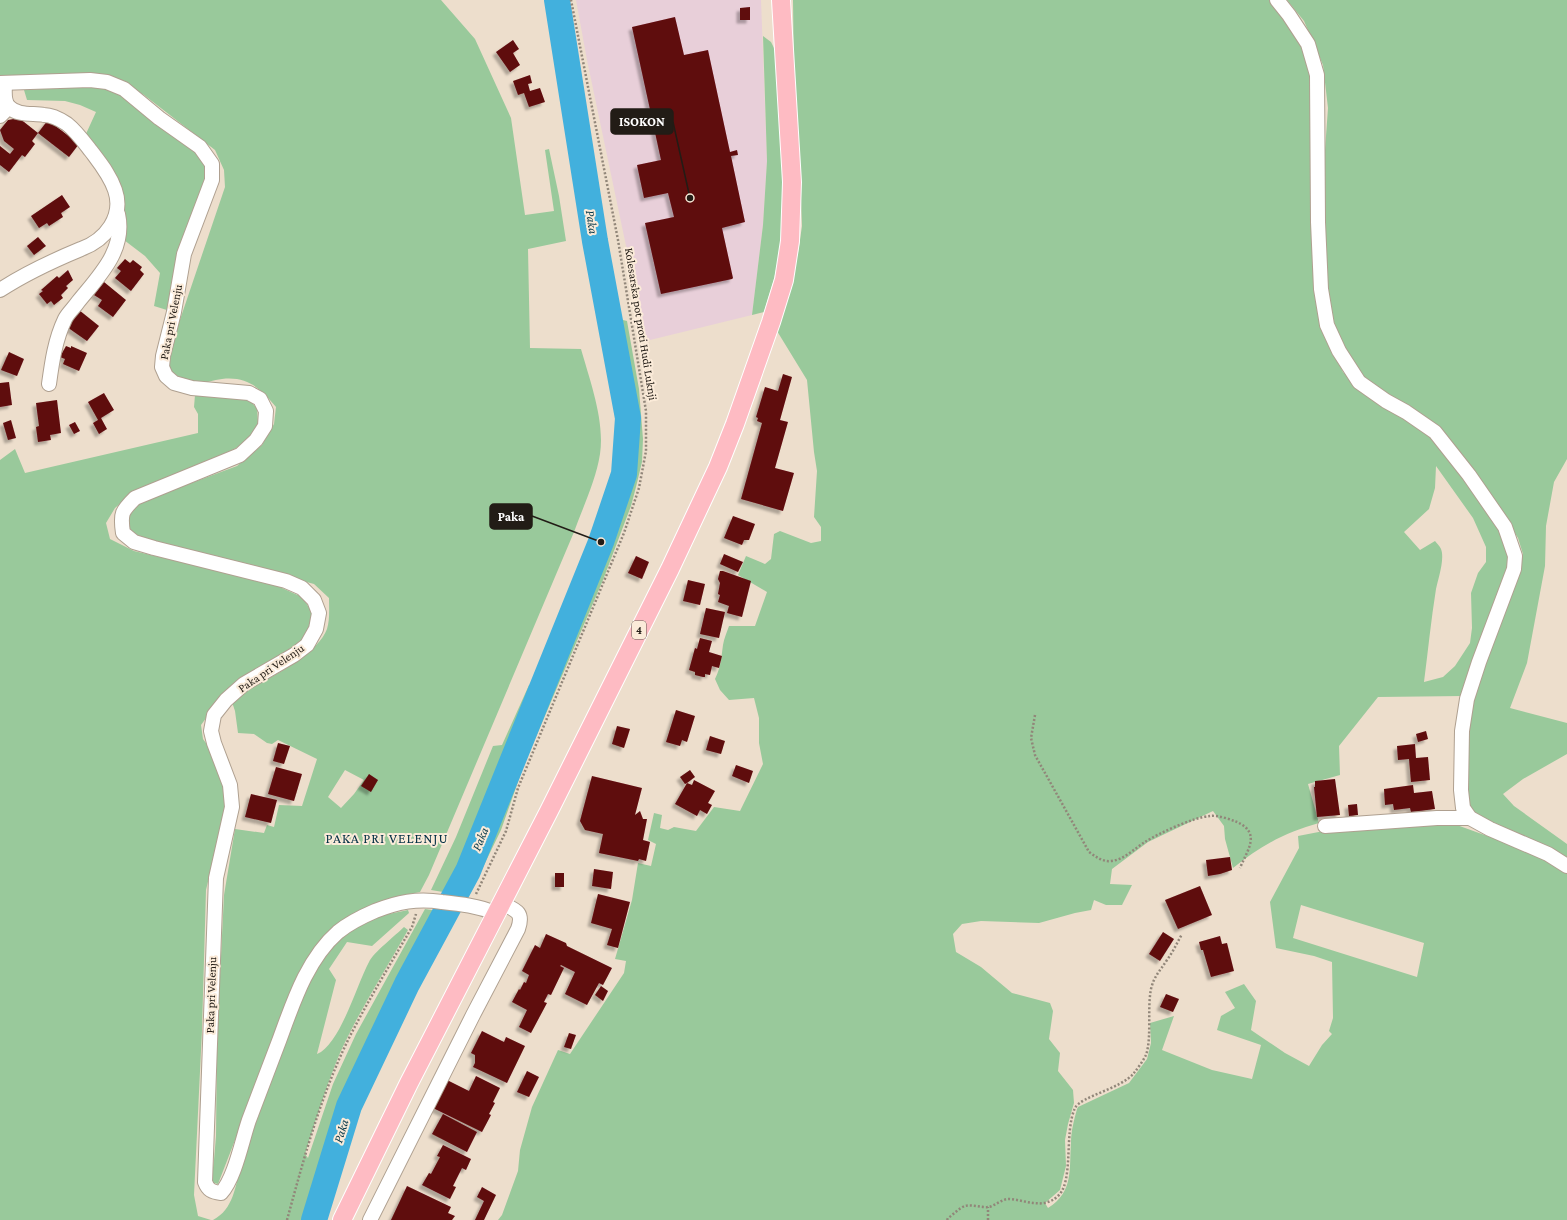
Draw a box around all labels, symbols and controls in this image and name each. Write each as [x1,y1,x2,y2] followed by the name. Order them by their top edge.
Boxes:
[611,109,673,134] callout: ISOKON
[619,114,665,129] text: ISOKON
[583,209,601,235] water label: Paka
[622,247,660,401] street label: Kolesarska pot proti Hudi Luknji
[157,282,185,361] street label: Paka pri Velenju
[490,504,532,529] callout: Paka
[498,509,525,524] text: Paka
[632,621,646,639] road number: 4
[235,640,307,695] street label: Paka pri Velenju
[469,825,491,853] water label: Paka
[325,830,449,846] district label: PAKA PRI VELENJU
[203,956,219,1034] street label: Paka pri Velenju
[330,1117,352,1145] water label: Paka

